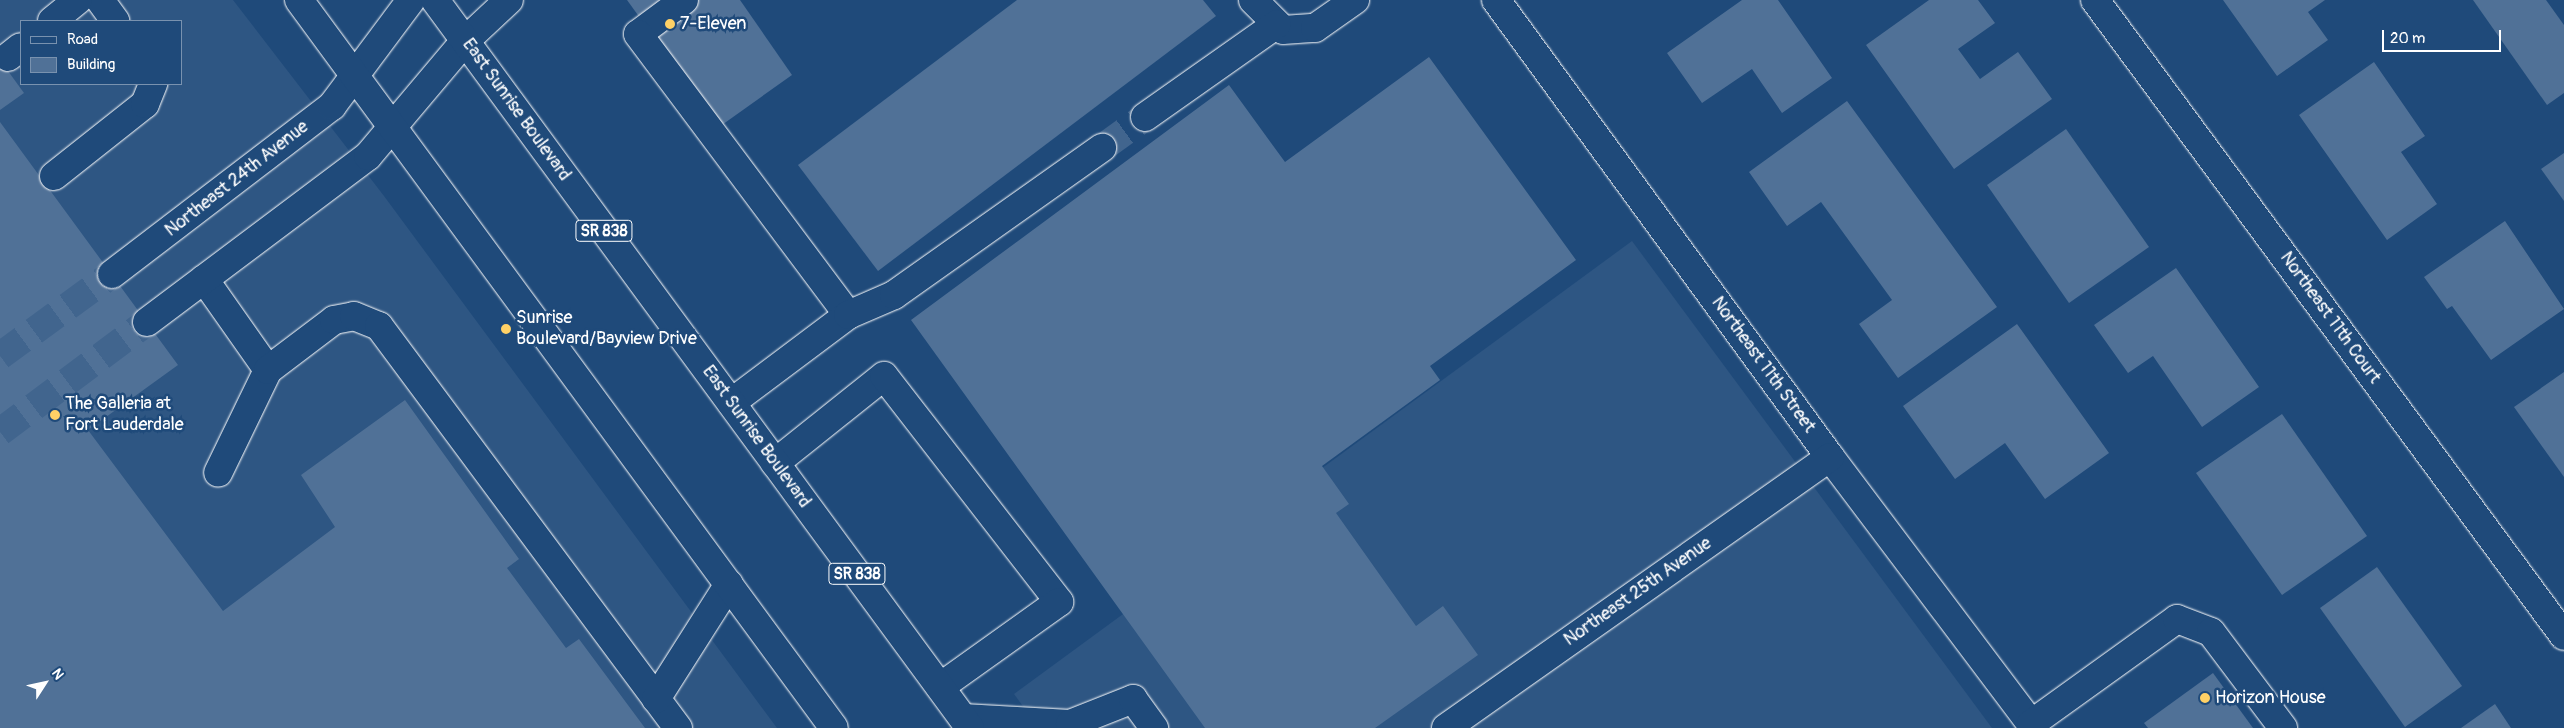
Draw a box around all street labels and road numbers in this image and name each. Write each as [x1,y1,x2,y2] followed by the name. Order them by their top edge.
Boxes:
[457,35,575,185] street label: East Sunrise Boulevard
[161,116,313,242] street label: Northeast 24th Avenue
[575,218,633,245] road number: SR 838
[2275,248,2385,388] street label: Northeast 11th Court
[1706,293,1820,437] street label: Northeast 11th Street
[697,362,815,512] street label: East Sunrise Boulevard
[1560,533,1716,651] street label: Northeast 25th Avenue
[828,560,886,588] road number: SR 838

